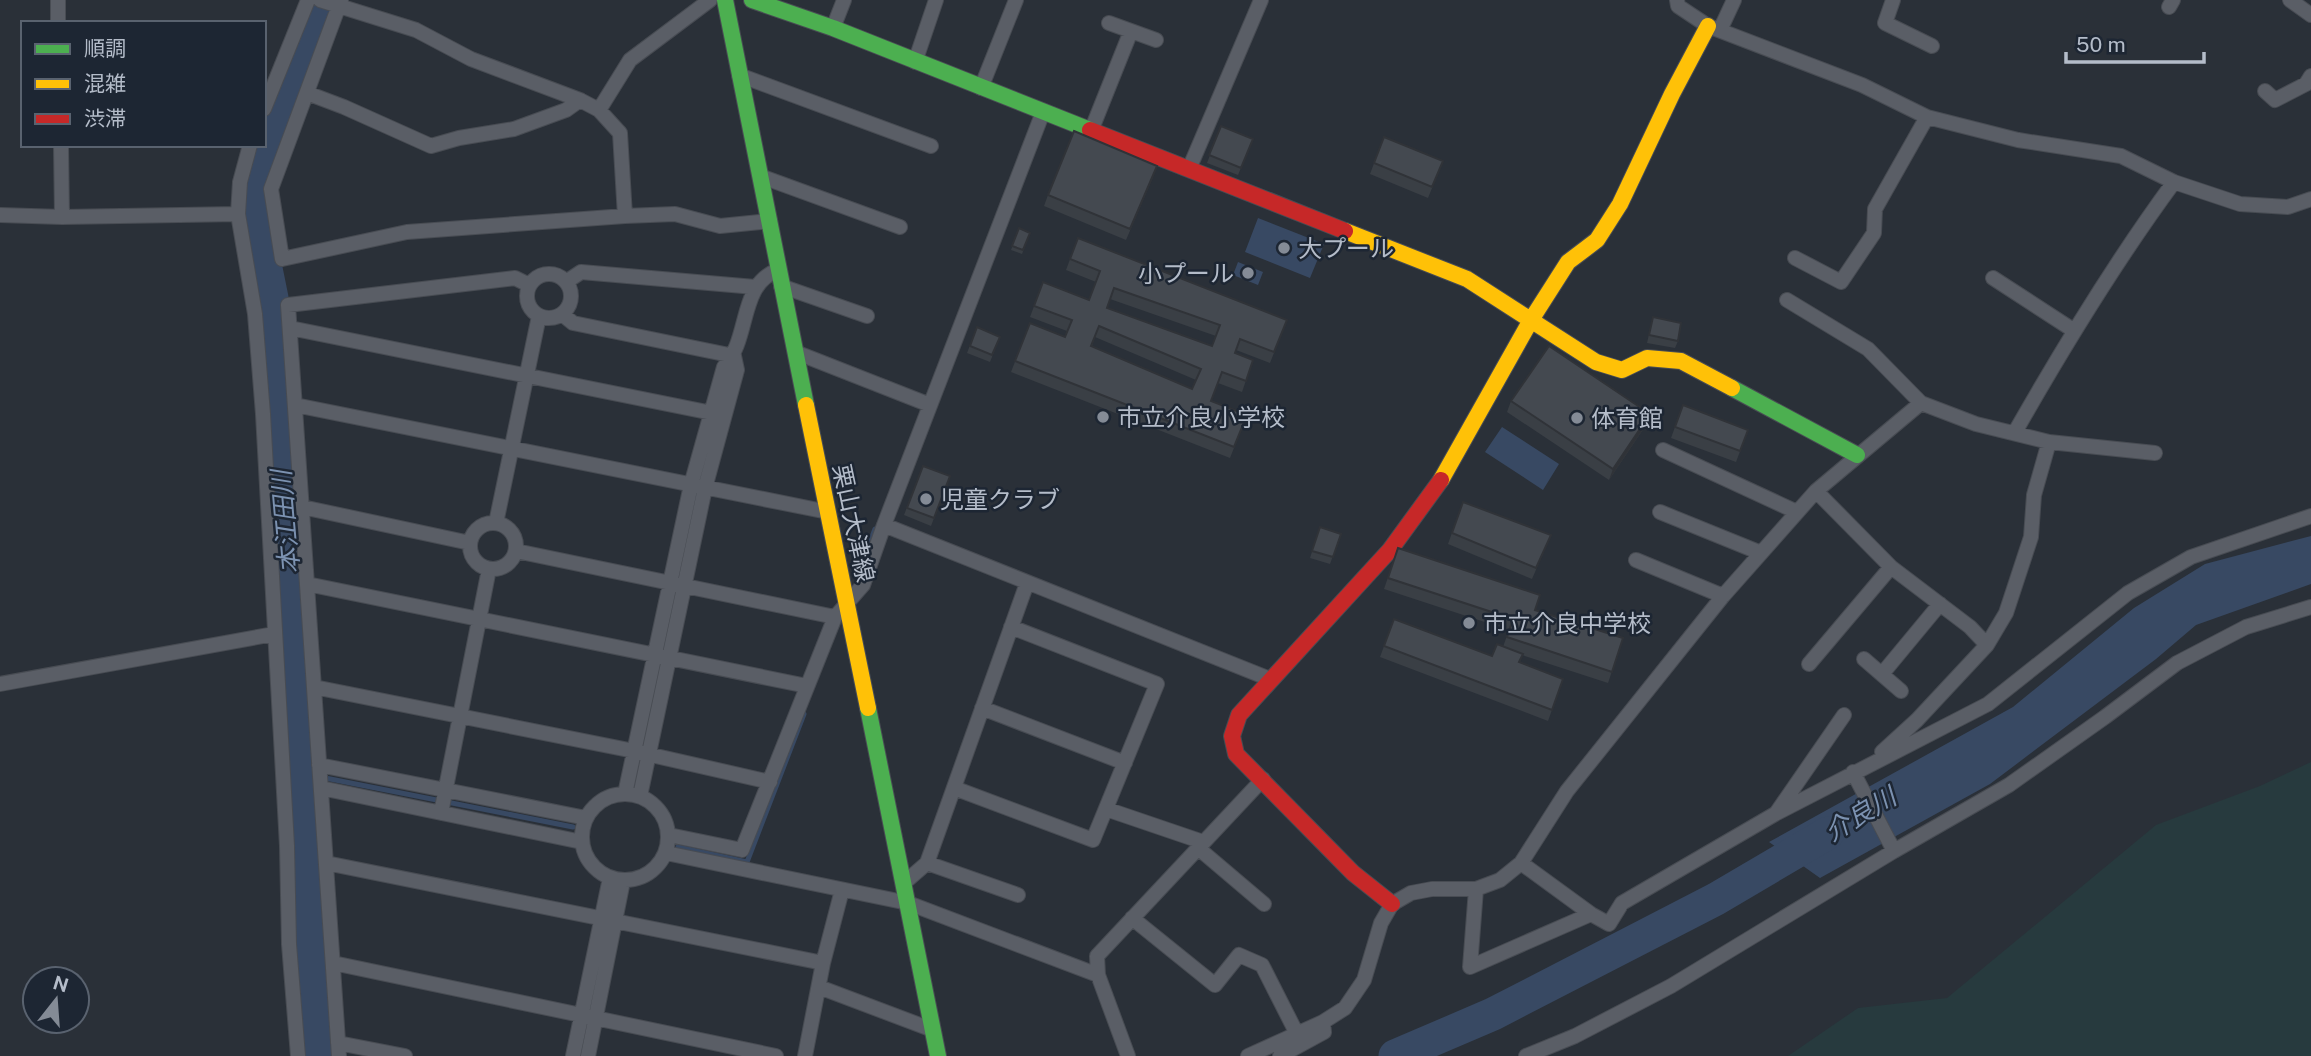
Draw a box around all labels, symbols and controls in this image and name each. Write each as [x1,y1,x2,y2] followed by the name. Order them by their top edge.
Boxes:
[21,21,266,147] legend
[2066,21,2204,65] scale bar
[2076,32,2126,57] text: 50 m
[84,36,126,61] text: 順調
[84,71,126,96] text: 混雑
[84,106,126,131] text: 渋滞
[1298,234,1394,262] place label: 大プール
[1276,240,1292,256] marker: 大プール
[1138,259,1234,287] place label: 小プール
[1240,265,1256,281] marker: 小プール
[1117,403,1285,431] place label: 市立介良小学校
[1591,404,1663,432] place label: 体育館
[1095,409,1111,425] marker: 市立介良小学校
[1569,410,1585,426] marker: 体育館
[828,461,880,585] street label: 栗山大津線
[265,466,305,575] water label: 本江田川
[940,485,1060,513] place label: 児童クラブ
[918,491,934,507] marker: 児童クラブ
[1483,609,1651,637] place label: 市立介良中学校
[1461,615,1477,631] marker: 市立介良中学校
[1819,779,1904,847] water label: 介良川
[21,965,91,1035] north arrow
[51,971,71,996] text: N

